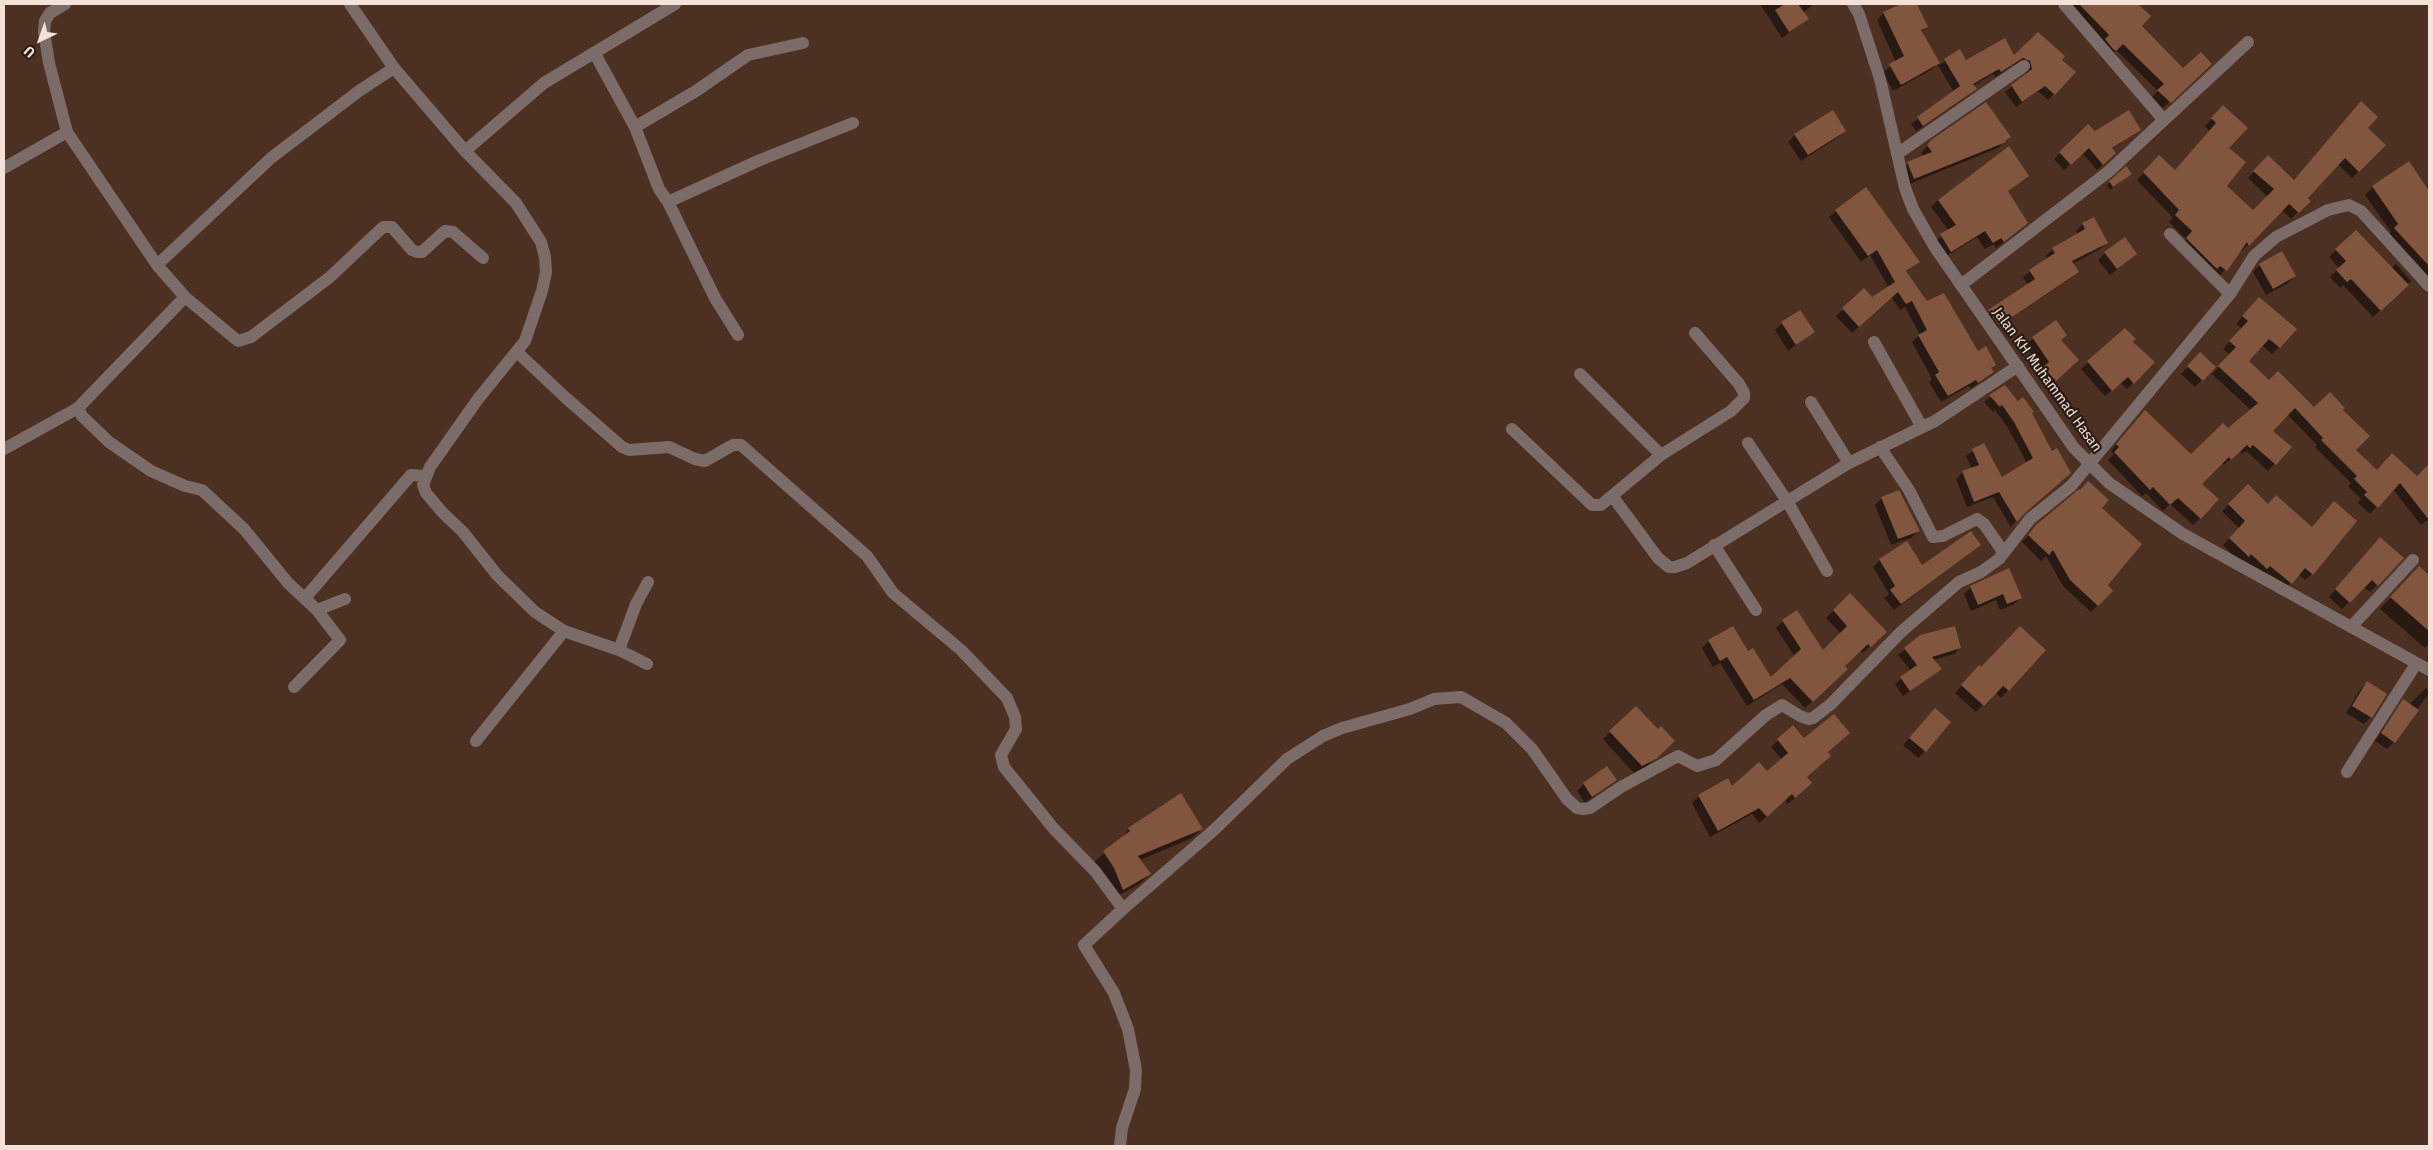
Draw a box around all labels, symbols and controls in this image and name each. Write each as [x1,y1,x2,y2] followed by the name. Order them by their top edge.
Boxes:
[15,15,65,65] north arrow
[21,42,39,61] text: U
[1989,304,2105,456] street label: Jalan KH Muhammad Hasan

